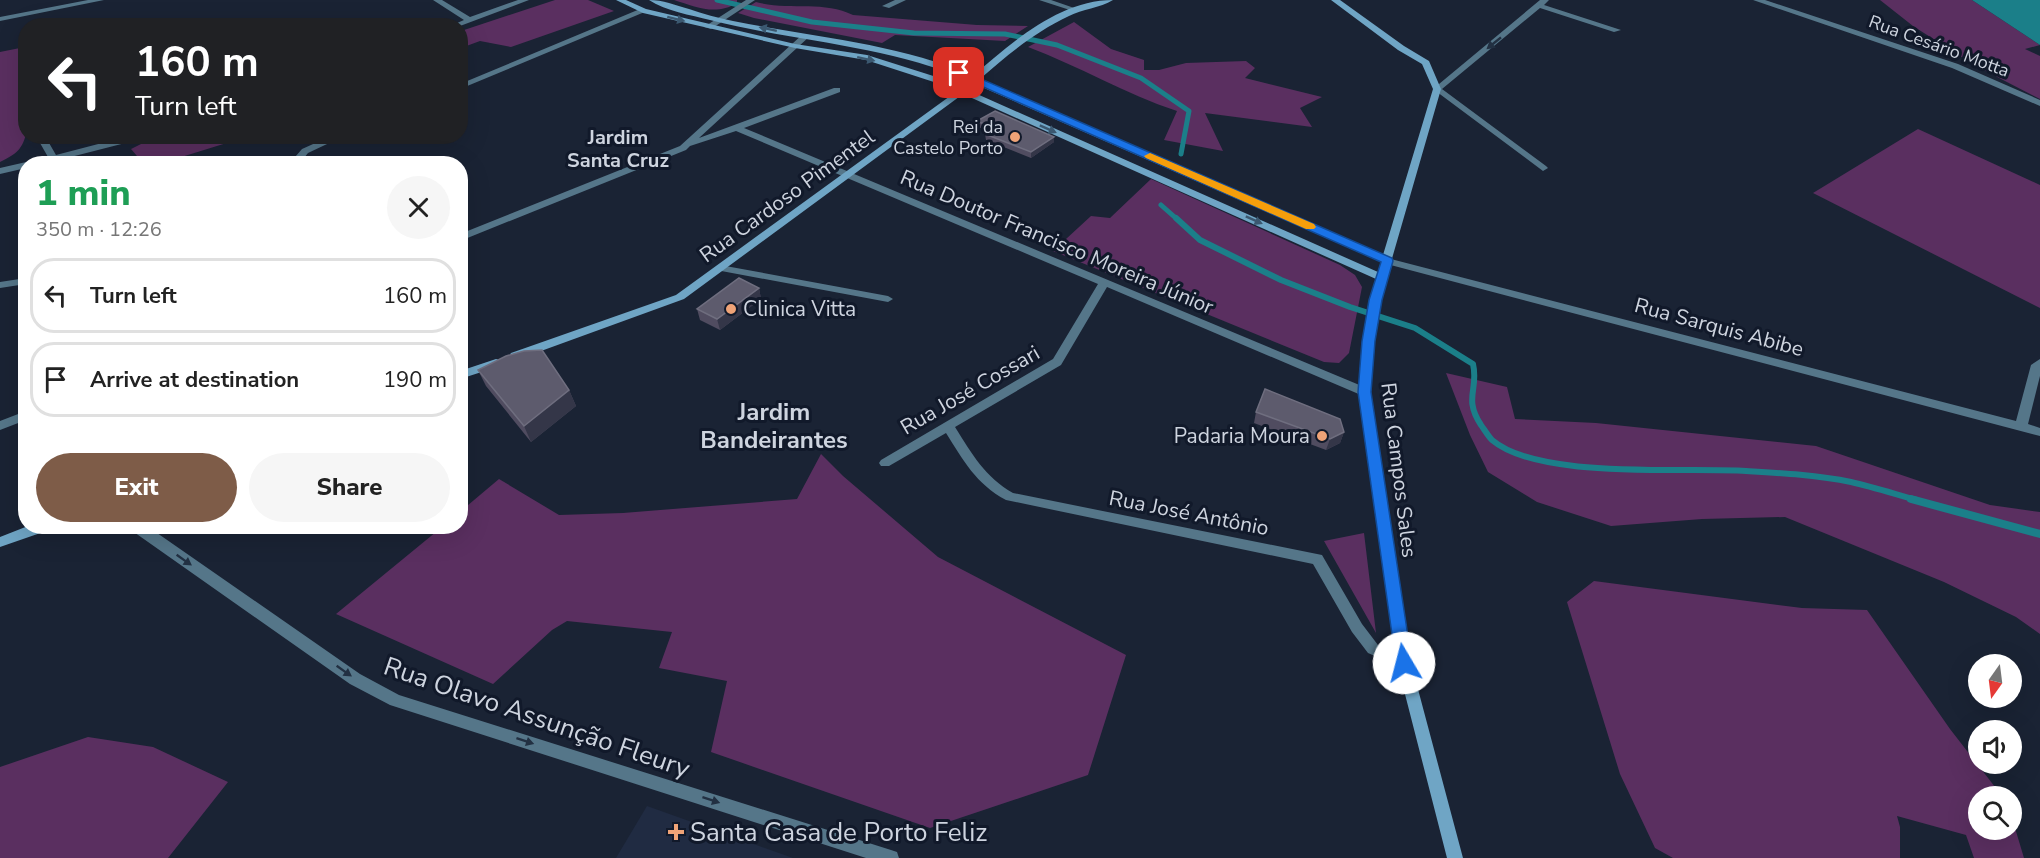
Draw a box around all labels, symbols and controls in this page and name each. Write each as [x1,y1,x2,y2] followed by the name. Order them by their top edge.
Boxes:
[1865,9,2013,83] street label: Rua Cesário Motta
[666,14,685,24] one-way arrow
[759,23,777,33] one-way arrow
[135,34,259,91] text: 160 m
[1486,37,1502,50] one-way arrow
[36,42,114,120] icon: left
[933,47,984,98] pin
[857,54,876,64] one-way arrow
[942,56,975,89] icon: arrive
[135,88,236,125] text: Turn left
[893,115,1003,160] place label: Rei da Castelo Porto
[694,123,881,269] street label: Rua Cardoso Pimentel
[567,124,669,174] district label: Jardim Santa Cruz
[1039,124,1056,133] one-way arrow
[1008,130,1022,144] marker: Rei da Castelo Porto
[896,163,1218,321] street label: Rua Doutor Francisco Moreira Júnior
[36,169,131,218] text: 1 min
[387,176,450,239] button: close
[36,216,162,243] text: 350 m · 12:26
[1245,216,1262,225] one-way arrow
[39,279,72,312] icon: left
[90,281,177,311] text: Turn left
[383,281,447,311] text: 160 m
[1631,291,1807,363] street label: Rua Sarquis Abibe
[743,295,856,323] place label: Clinica Vitta
[724,302,738,316] marker: Clinica Vitta
[895,339,1045,441] street label: Rua José Cossari
[39,363,72,396] icon: arrive
[90,365,299,395] text: Arrive at destination
[383,365,447,395] text: 190 m
[1374,381,1424,559] street label: Rua Campos Sales
[700,396,848,456] district label: Jardim Bandeirantes
[1174,422,1310,450] place label: Padaria Moura
[1315,429,1329,443] marker: Padaria Moura
[36,453,237,522] button: Exit
[249,453,450,522] button: Share
[1107,484,1271,542] street label: Rua José Antônio
[175,554,191,566] one-way arrow
[1372,631,1436,695] position arrow
[379,649,695,787] street label: Rua Olavo Assunção Fleury
[1968,654,2022,708] north arrow
[1968,654,2022,840] map controls
[335,665,351,677] one-way arrow
[1968,720,2022,774] button: sound
[516,737,534,746] one-way arrow
[1968,786,2022,840] button: search
[702,796,720,806] one-way arrow
[690,815,987,850] place label: Santa Casa de Porto Feliz
[667,823,685,841] marker: Santa Casa de Porto Feliz

